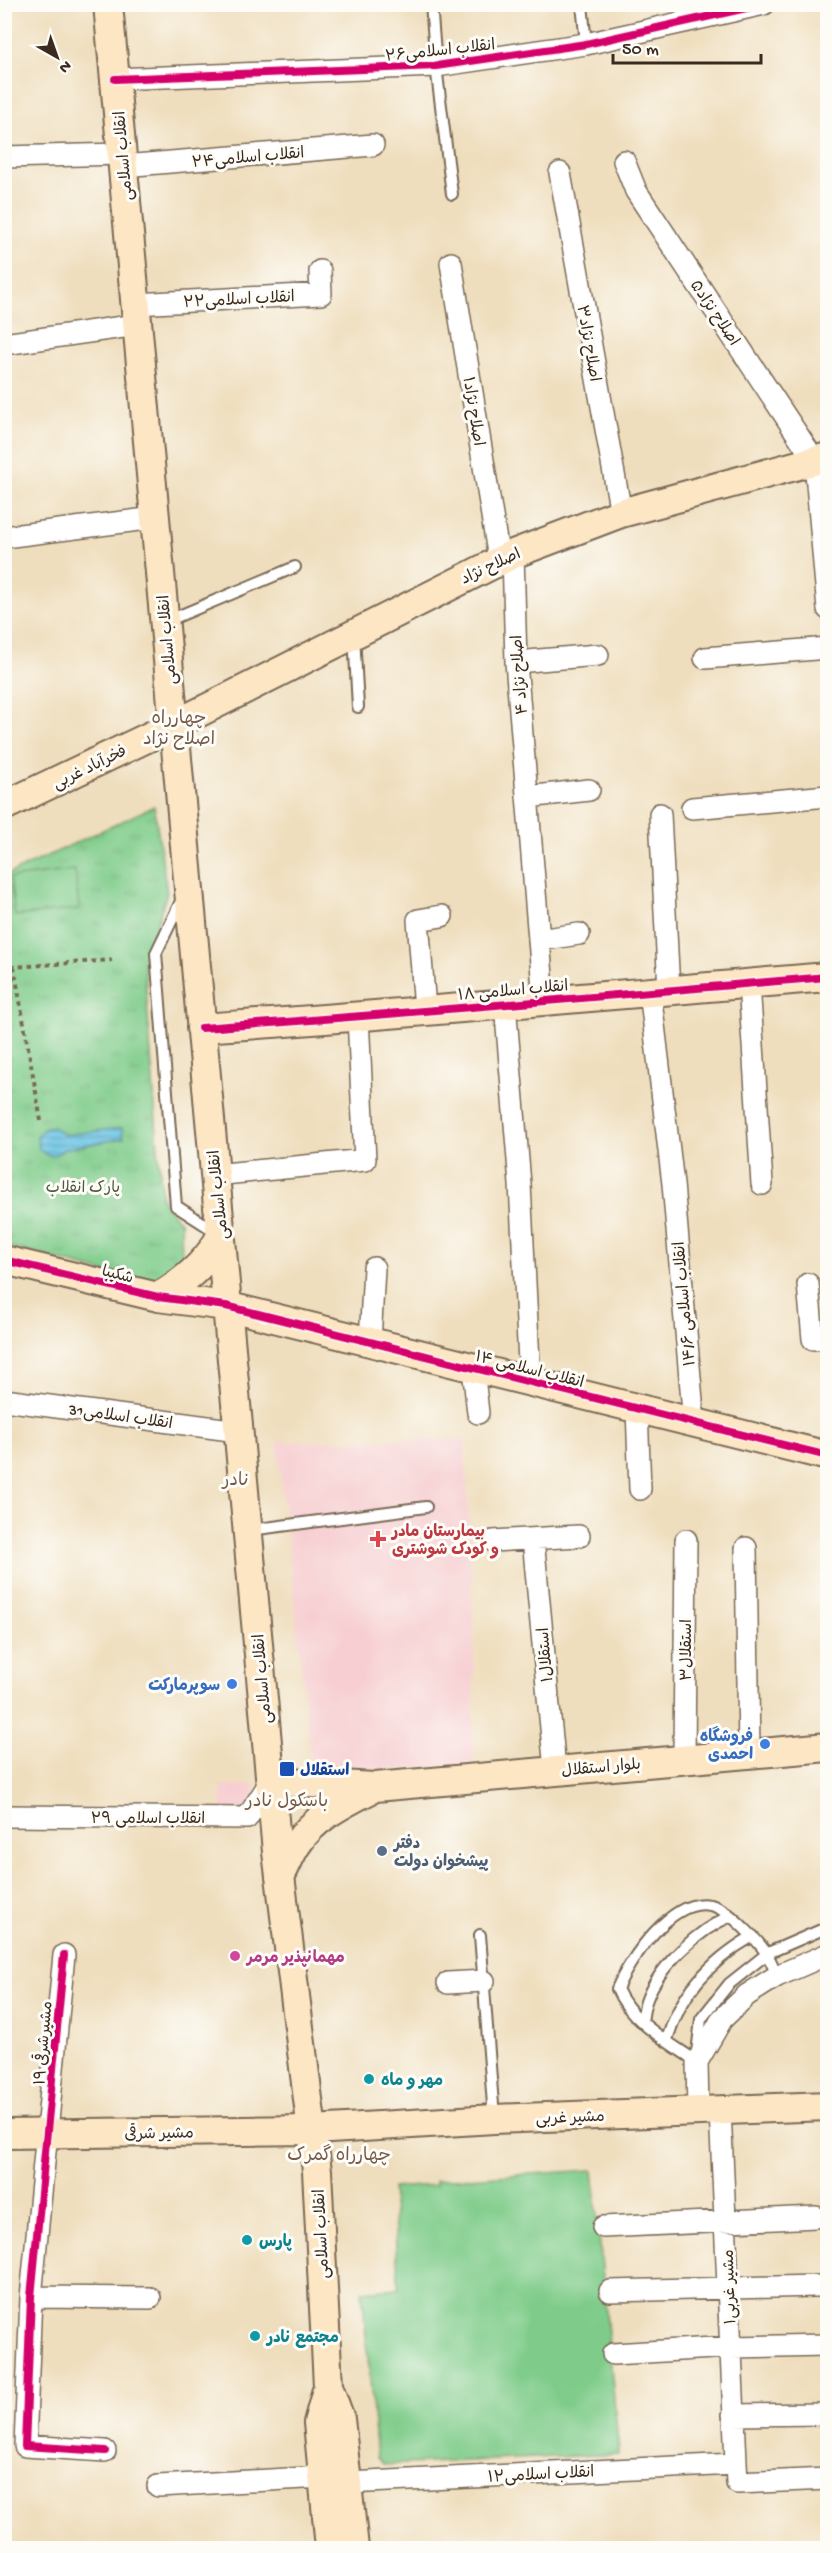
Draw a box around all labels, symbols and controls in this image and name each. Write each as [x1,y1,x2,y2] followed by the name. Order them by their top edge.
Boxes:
[27,27,87,87] north arrow
[613,27,762,65] scale bar
[384,37,496,68] street label: انقلاب اسلامی۲۶
[622,40,659,61] text: 50 m
[54,55,75,77] text: N
[112,110,139,201] street label: انقلاب اسلامی
[191,145,305,174] street label: انقلاب اسلامی۲۴
[684,277,742,350] street label: اصلاح نژاد۵
[183,289,295,314] street label: انقلاب اسلامی۲۲
[570,304,603,383] street label: اصلاح نژاد۳
[457,376,486,448] street label: اصلاح نژاد۱
[458,546,525,590] street label: اصلاح نژاد
[156,594,183,685] street label: انقلاب اسلامی
[509,634,534,715] street label: ۴ اصلاح نژاد
[143,709,215,751] district label: چهارراه اصلاح نژاد
[50,742,131,795] street label: فخرآباد غربی
[457,978,569,1007] street label: ۱۸ انقلاب اسلامی
[206,1149,235,1240] street label: انقلاب اسلامی
[46,1180,120,1199] park label: پارک انقلاب
[672,1241,701,1367] street label: ۱۴/۶ انقلاب اسلامی
[99,1263,135,1290] street label: شکیبا
[473,1349,586,1394] street label: ۱۴ انقلاب اسلامی
[66,1402,174,1435] street label: 31انقلاب اسلامی
[220,1471,250,1492] district label: نادر
[390,1523,499,1561] place label: بیمارستان مادر و کودک شوشتری
[369,1530,387,1548] marker: بیمارستان مادر و کودک شوشتری
[679,1619,698,1681] street label: استقلال۳
[536,1627,559,1683] street label: استقلال۱
[251,1633,278,1724] street label: انقلاب اسلامی
[148,1677,220,1697] place label: سوپرمارکت
[225,1677,239,1691] marker: سوپرمارکت
[700,1726,753,1766] place label: فروشگاه احمدی
[758,1737,772,1751] marker: فروشگاه احمدی
[561,1757,642,1782] street label: بلوار استقلال
[278,1760,296,1778] marker: استقلال
[300,1762,349,1782] place label: استقلال
[244,1792,328,1813] district label: باسکول نادر
[91,1811,205,1830] street label: انقلاب اسلامی ۲۹
[392,1834,489,1873] place label: دفتر پیشخوان دولت
[375,1844,389,1858] marker: دفتر پیشخوان دولت
[228,1949,242,1963] marker: مهمانپذیر مرمر
[245,1949,345,1969] place label: مهمانپذیر مرمر
[28,2000,59,2086] street label: مشیرشرقی ۱۹
[362,2072,376,2086] marker: مهر و ماه
[381,2072,443,2092] place label: مهر و ماه
[535,2109,605,2130] street label: مشیر غربی
[124,2121,194,2146] street label: مشیر شرقی
[287,2144,391,2167] district label: چهارراه گمرک
[312,2188,335,2279] street label: انقلاب اسلامی
[240,2233,254,2247] marker: پارس
[259,2233,292,2253] place label: پارس
[721,2249,742,2325] street label: مشیر غربی۱
[248,2329,262,2343] marker: مجتمع نادر
[265,2329,339,2349] place label: مجتمع نادر
[487,2464,595,2489] street label: انقلاب اسلامی۱۲

